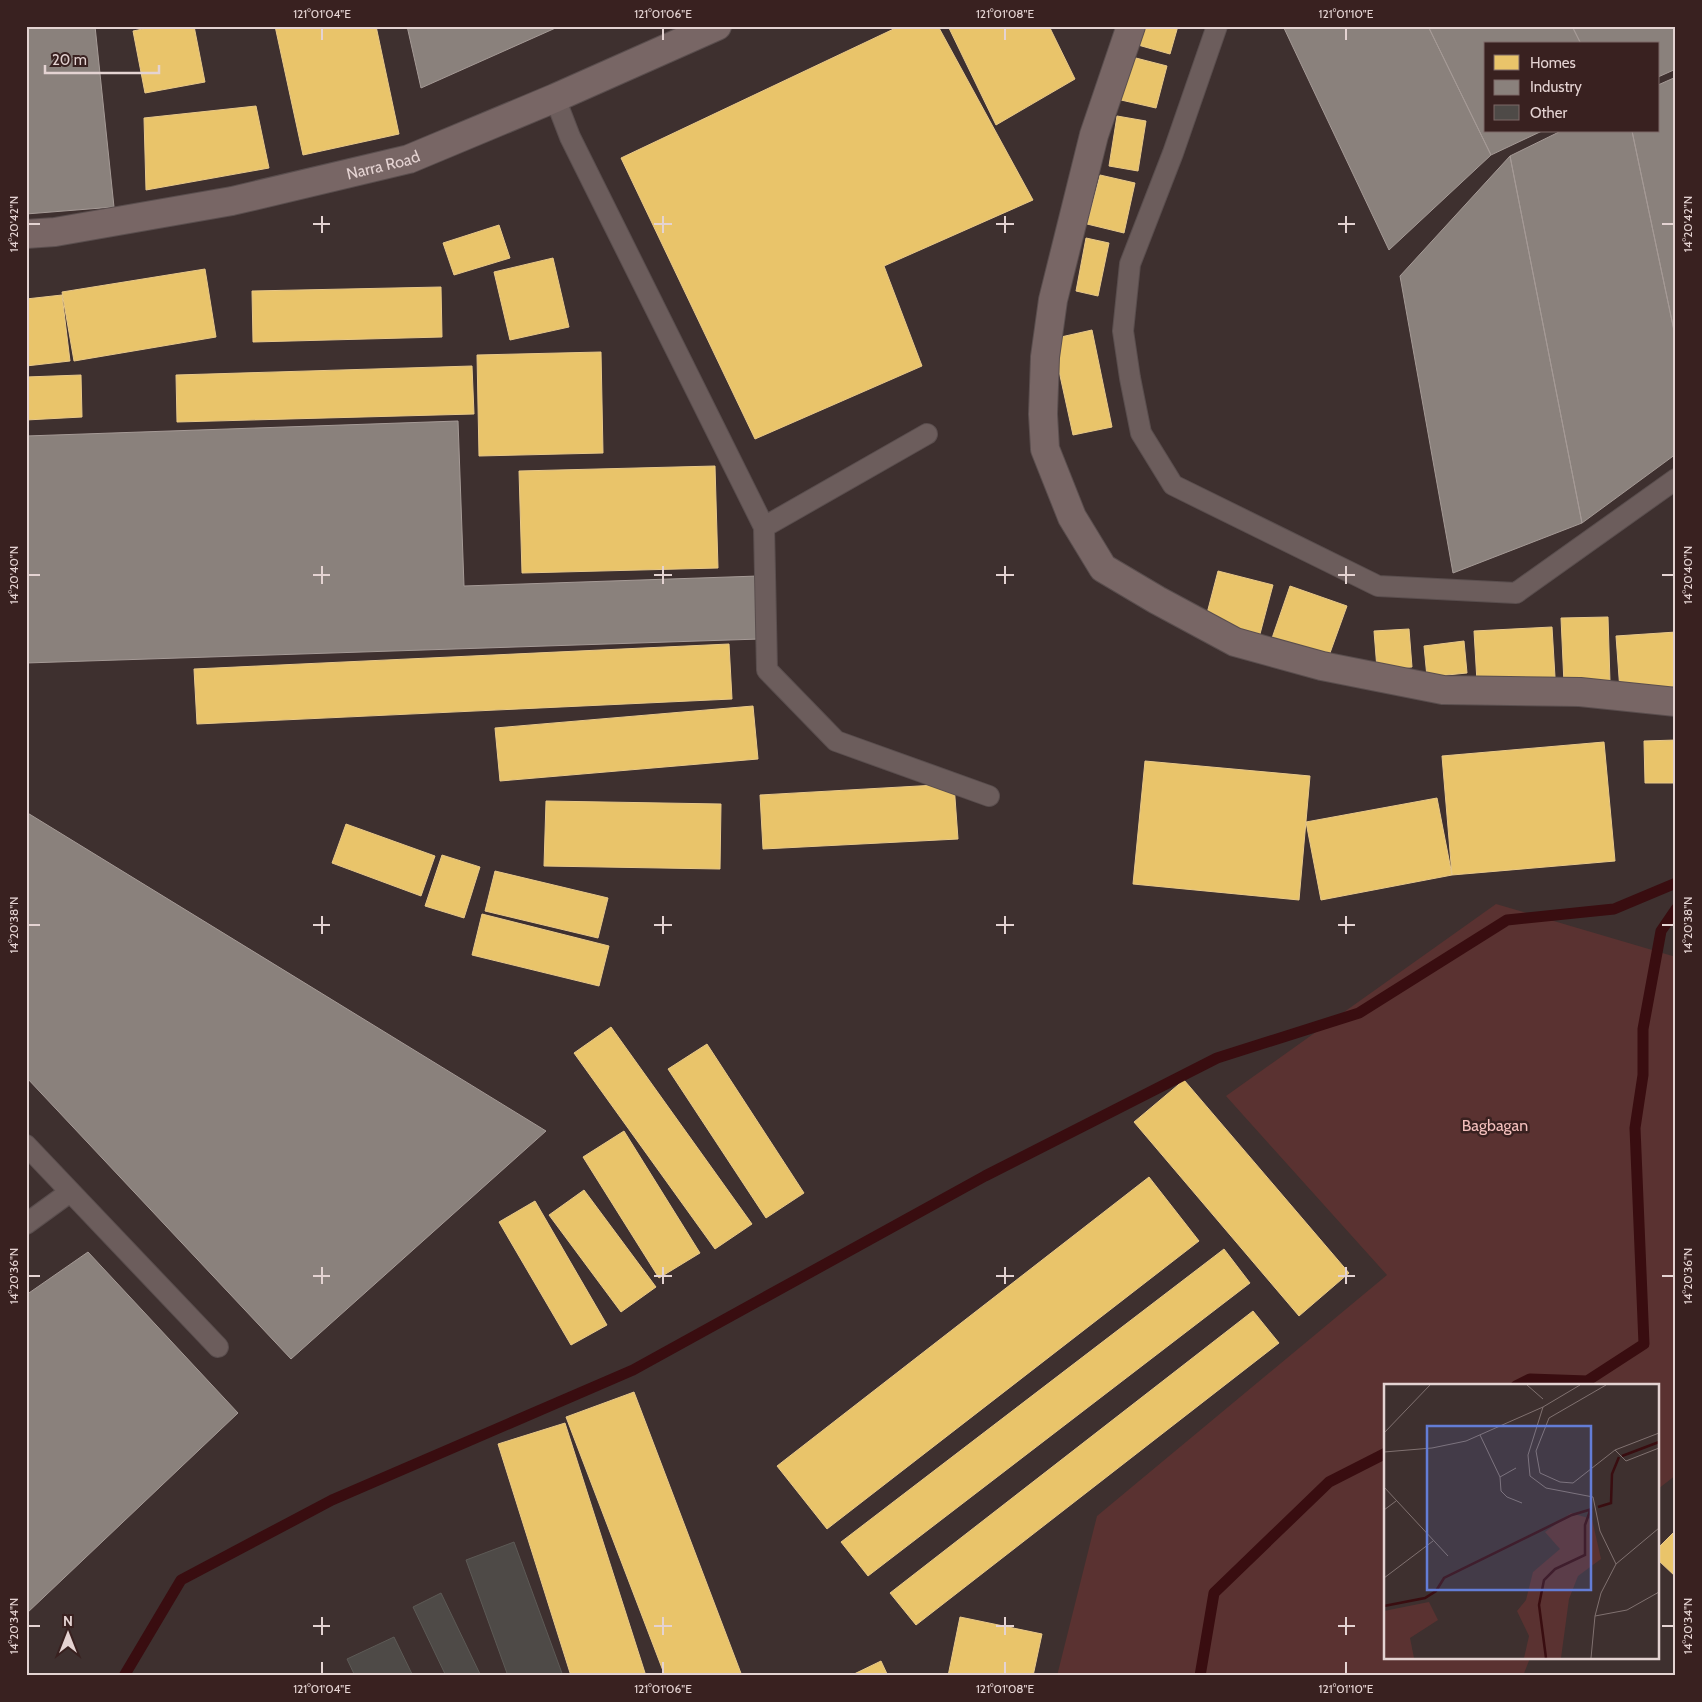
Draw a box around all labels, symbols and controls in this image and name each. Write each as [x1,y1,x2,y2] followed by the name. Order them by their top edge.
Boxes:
[293,6,351,21] text: 121°01'04"E
[634,6,692,21] text: 121°01'06"E
[976,6,1034,21] text: 121°01'08"E
[1319,6,1374,21] text: 121°01'10"E
[45,42,159,74] scale bar
[1484,42,1660,132] legend
[52,51,87,69] text: 20 m
[1530,54,1576,72] text: Homes
[1530,78,1582,96] text: Industry
[1530,104,1567,122] text: Other
[345,147,423,184] street label: Narra Road
[6,196,21,252] text: 14°20'42"N
[1680,196,1695,252] text: 14°20'42"N
[6,546,21,604] text: 14°20'40"N
[1680,546,1695,604] text: 14°20'40"N
[6,896,21,954] text: 14°20'38"N
[1680,896,1695,954] text: 14°20'38"N
[1462,1116,1528,1135] park label: Bagbagan
[6,1248,21,1304] text: 14°20'36"N
[1680,1248,1695,1304] text: 14°20'36"N
[1384,1384,1660,1660] inset map
[6,1598,21,1654] text: 14°20'34"N
[1680,1598,1695,1654] text: 14°20'34"N
[42,1610,92,1660] north arrow
[63,1612,73,1630] text: N
[293,1681,351,1696] text: 121°01'04"E
[634,1681,692,1696] text: 121°01'06"E
[976,1681,1034,1696] text: 121°01'08"E
[1319,1681,1374,1696] text: 121°01'10"E

